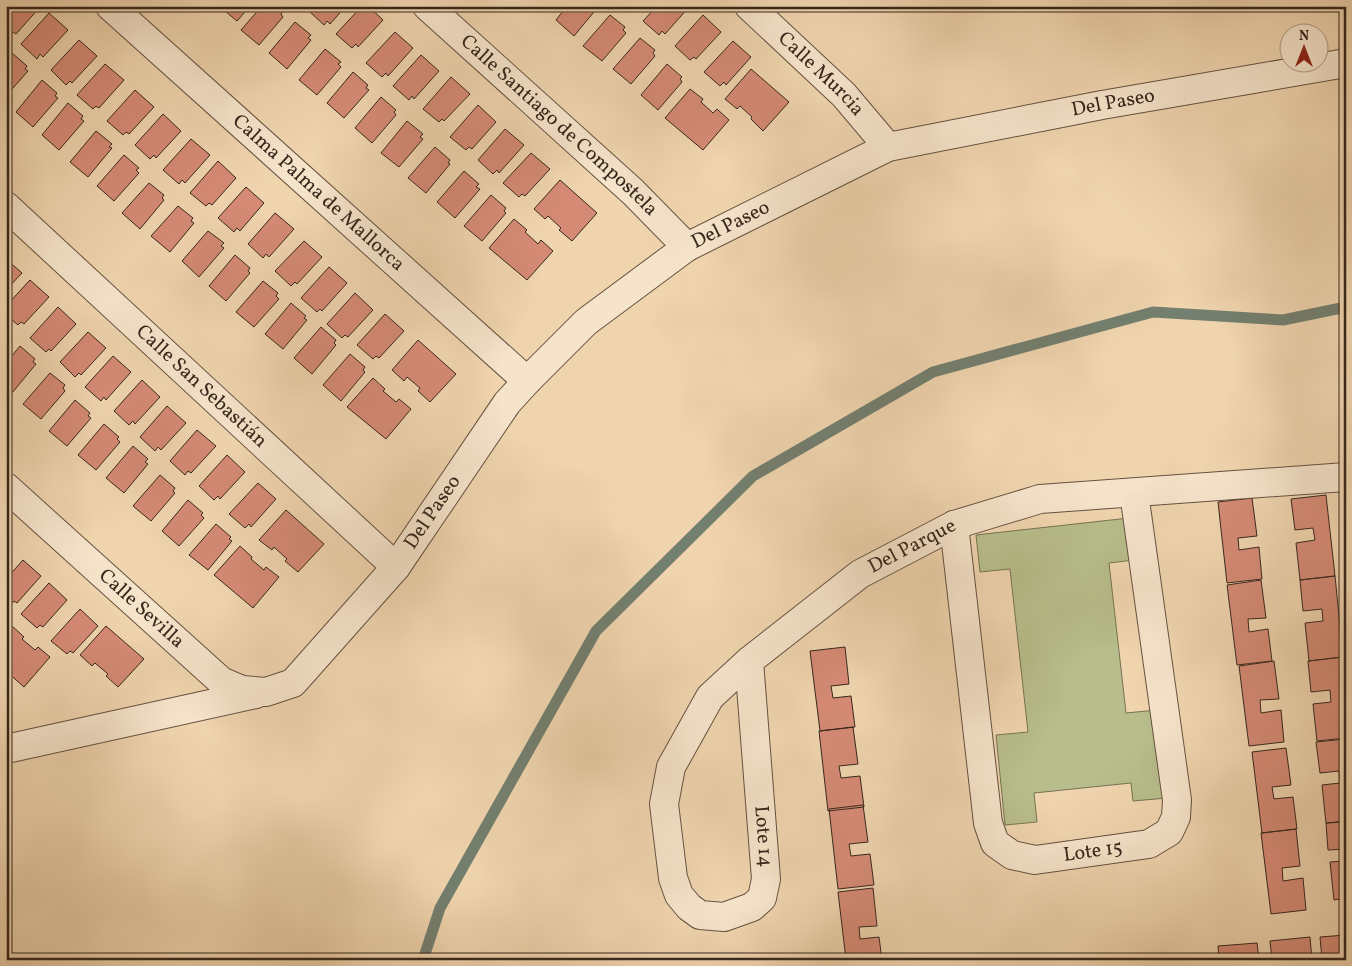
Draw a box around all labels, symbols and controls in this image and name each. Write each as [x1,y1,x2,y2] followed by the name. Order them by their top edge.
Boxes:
[1280,22,1330,72] north arrow
[771,25,871,123] street label: Calle Murcia
[1299,27,1309,46] text: N
[454,28,664,223] street label: Calle Santiago de Compostela
[1069,82,1157,125] street label: Del Paseo
[226,108,411,278] street label: Calma Palma de Mallorca
[687,194,775,257] street label: Del Paseo
[129,319,273,455] street label: Calle San Sebastián
[398,470,468,555] street label: Del Paseo
[863,512,961,581] street label: Del Parque
[92,563,190,655] street label: Calle Sevilla
[746,805,779,868] street label: Lote 14
[1062,834,1124,870] street label: Lote 15

